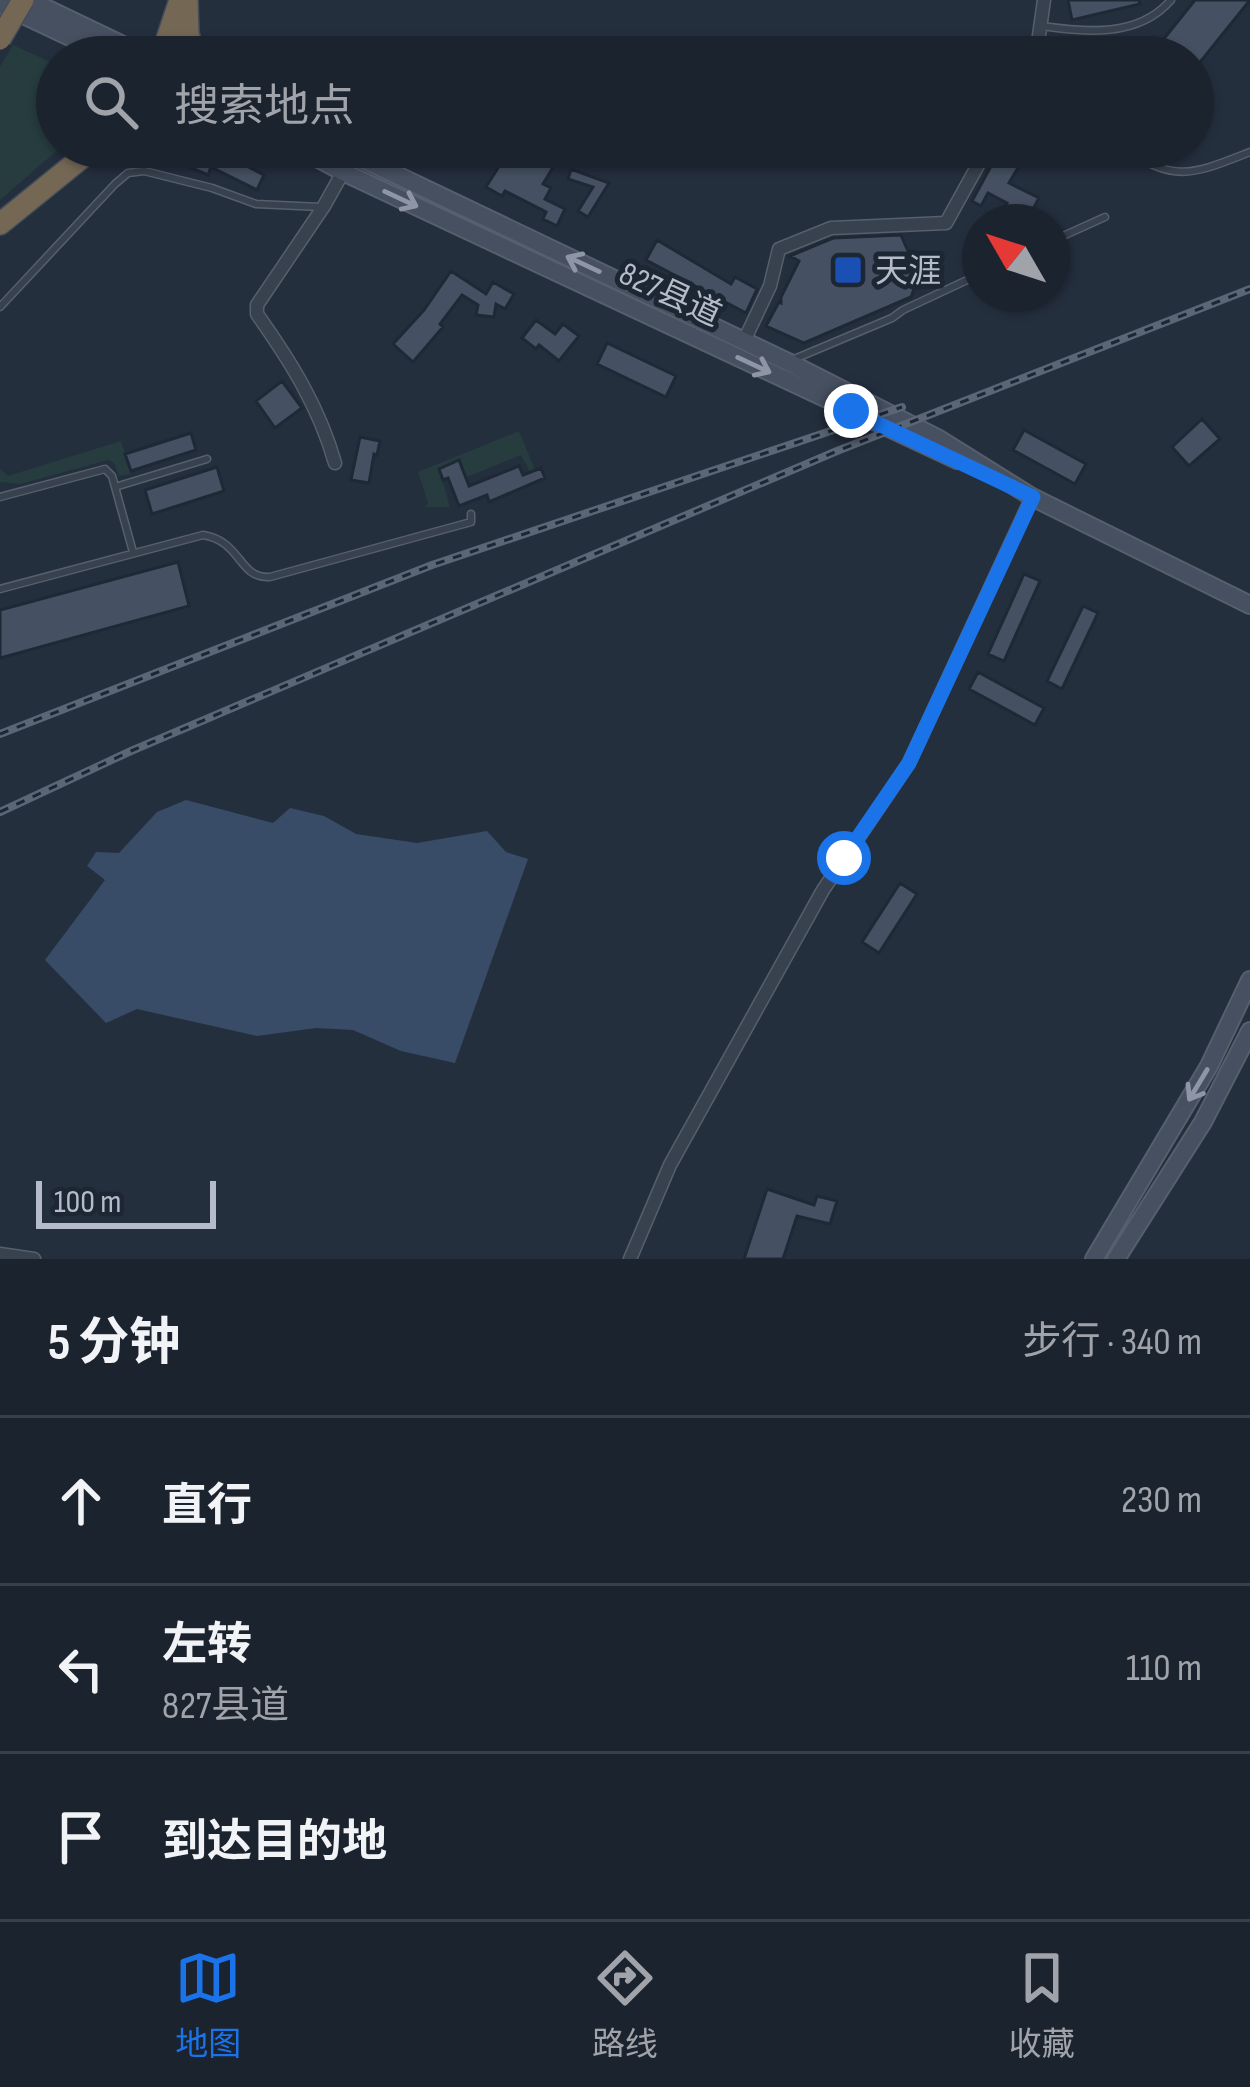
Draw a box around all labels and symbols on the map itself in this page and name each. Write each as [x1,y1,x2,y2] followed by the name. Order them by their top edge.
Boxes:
[382,189,418,211] one-way arrow
[962,204,1070,312] north arrow
[566,252,602,274] one-way arrow
[875,252,941,292] place label: 天涯
[613,254,727,336] street label: 827县道
[832,254,864,286] marker: 天涯
[735,355,771,377] one-way arrow
[824,384,878,438] route end
[817,831,871,885] route start
[1186,1067,1210,1101] one-way arrow
[36,1175,216,1228] scale bar

